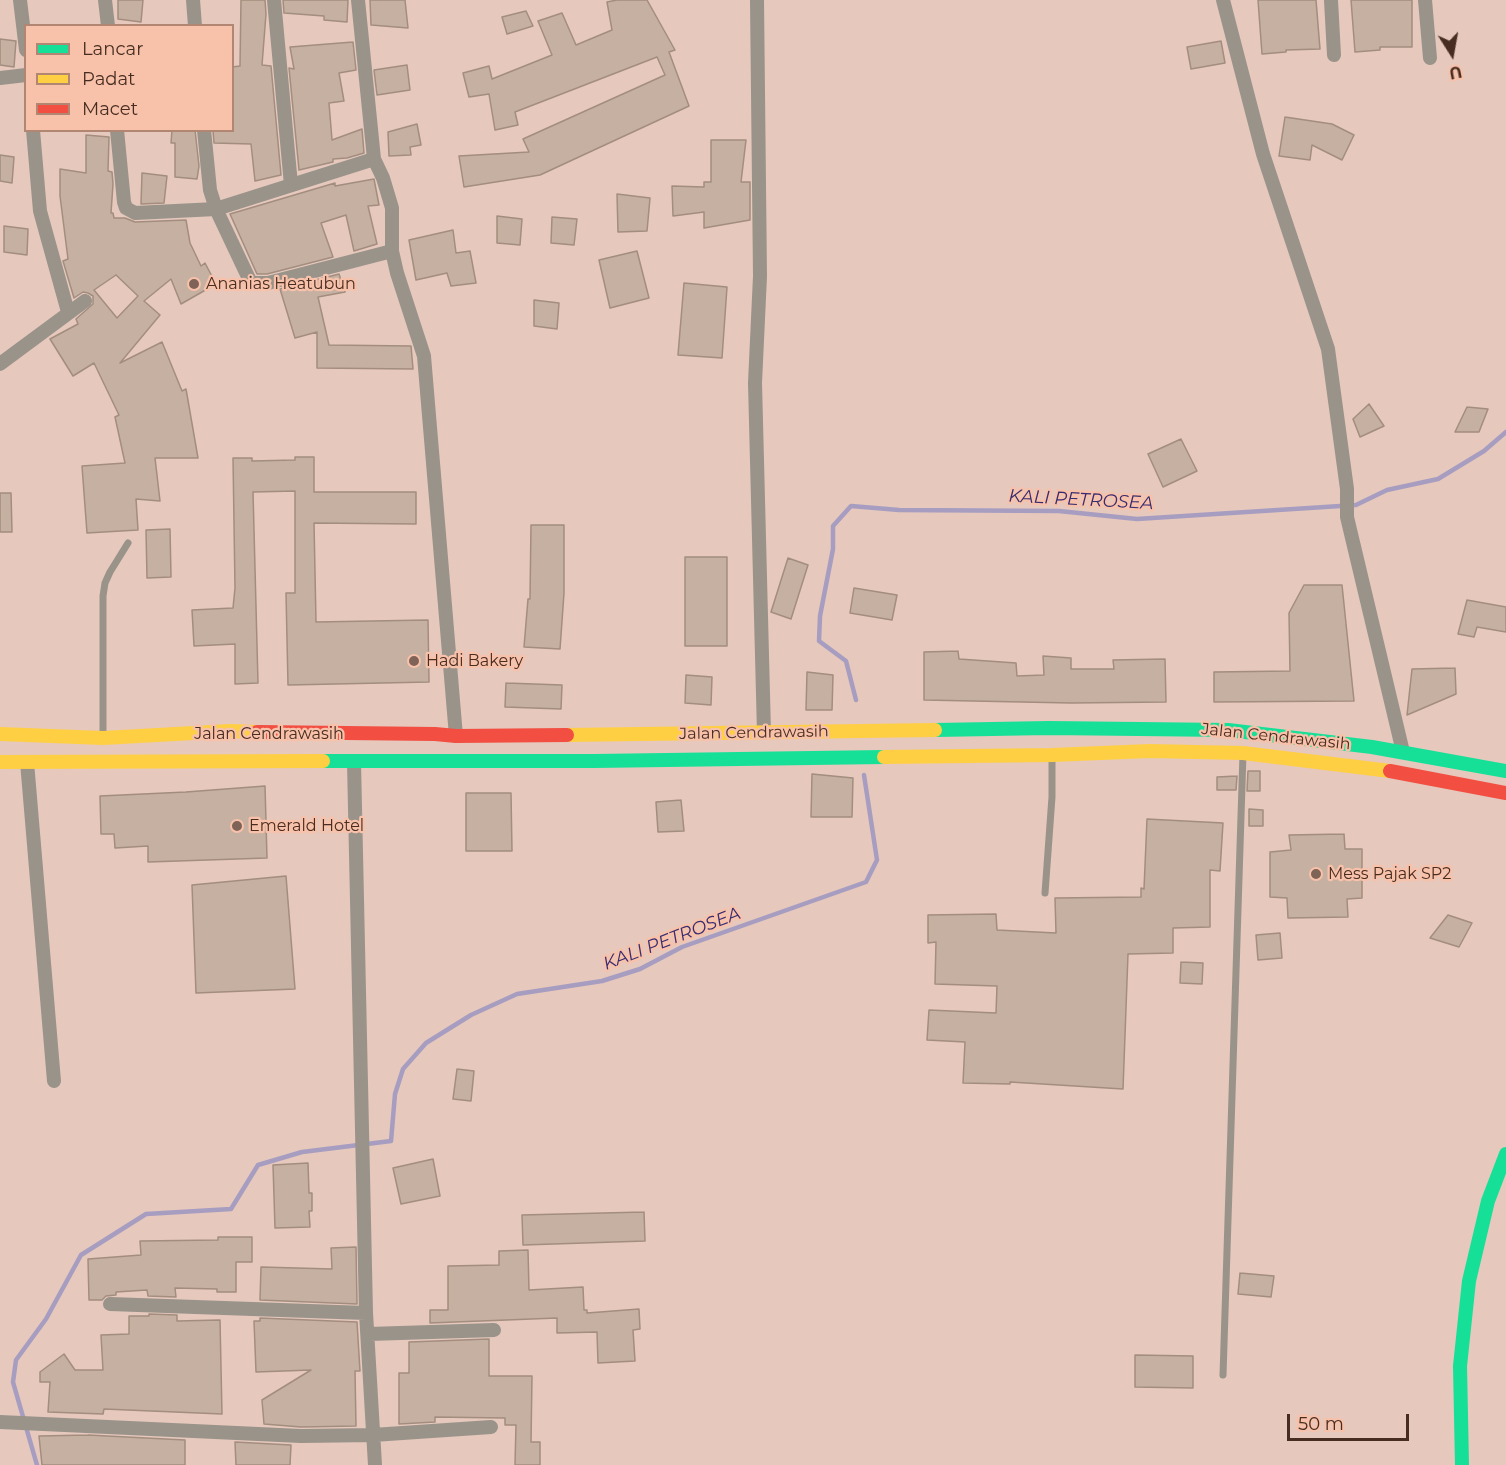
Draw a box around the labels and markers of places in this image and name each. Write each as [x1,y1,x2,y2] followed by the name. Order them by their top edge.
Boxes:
[206,274,356,294] place label: Ananias Heatubun
[187,277,201,291] marker: Ananias Heatubun
[426,651,523,671] place label: Hadi Bakery
[407,654,421,668] marker: Hadi Bakery
[249,816,364,836] place label: Emerald Hotel
[230,819,244,833] marker: Emerald Hotel
[1328,864,1451,884] place label: Mess Pajak SP2
[1309,867,1323,881] marker: Mess Pajak SP2

